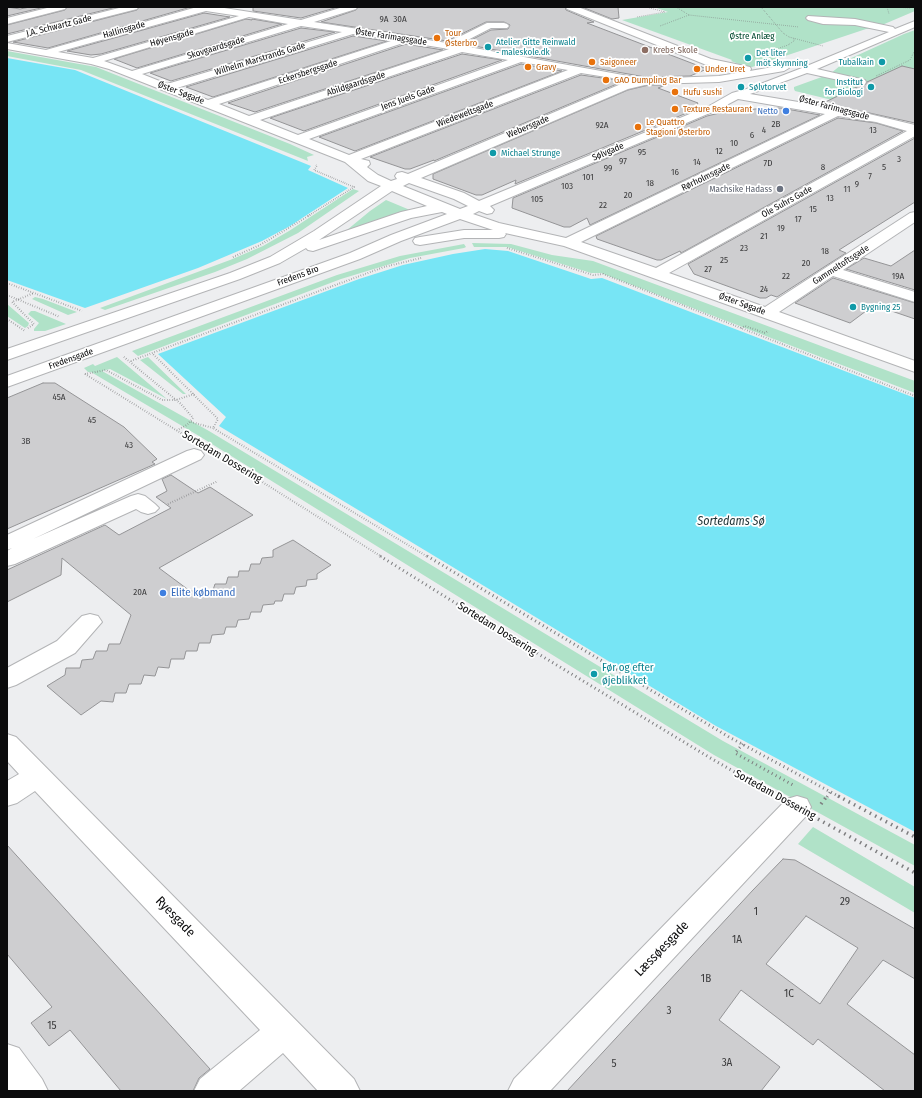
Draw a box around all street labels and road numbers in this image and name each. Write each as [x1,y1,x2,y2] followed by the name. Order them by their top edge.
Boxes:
[25,13,93,39] street label: J.A. Schwartz Gade
[102,19,146,41] street label: Hallinsgade
[354,26,428,48] street label: Øster Farimagsgade
[149,27,195,49] street label: Høyensgade
[186,34,246,62] street label: Skovgaardsgade
[213,40,307,78] street label: Wilhelm Marstrands Gade
[277,57,339,87] street label: Eckersbergsgade
[325,69,387,99] street label: Abildgaardsgade
[156,79,206,107] street label: Øster Søgade
[380,83,436,113] street label: Jens Juels Gade
[798,93,870,123] street label: Øster Farimagsgade
[435,98,495,130] street label: Wiedeweltsgade
[505,113,551,141] street label: Webersgade
[591,141,625,163] street label: Sølvgade
[680,161,732,193] street label: Rørholmsgade
[760,184,814,220] street label: Ole Suhrs Gade
[811,243,871,287] street label: Gammeltoftsgade
[276,263,320,289] street label: Fredens Bro
[717,291,767,317] street label: Øster Søgade
[47,346,95,372] street label: Fredensgade
[180,428,264,486] street label: Sortedam Dossering
[455,599,539,659] street label: Sortedam Dossering
[732,767,818,823] street label: Sortedam Dossering
[152,893,198,941] street label: Ryesgade
[632,918,692,980] street label: Læssøesgade

